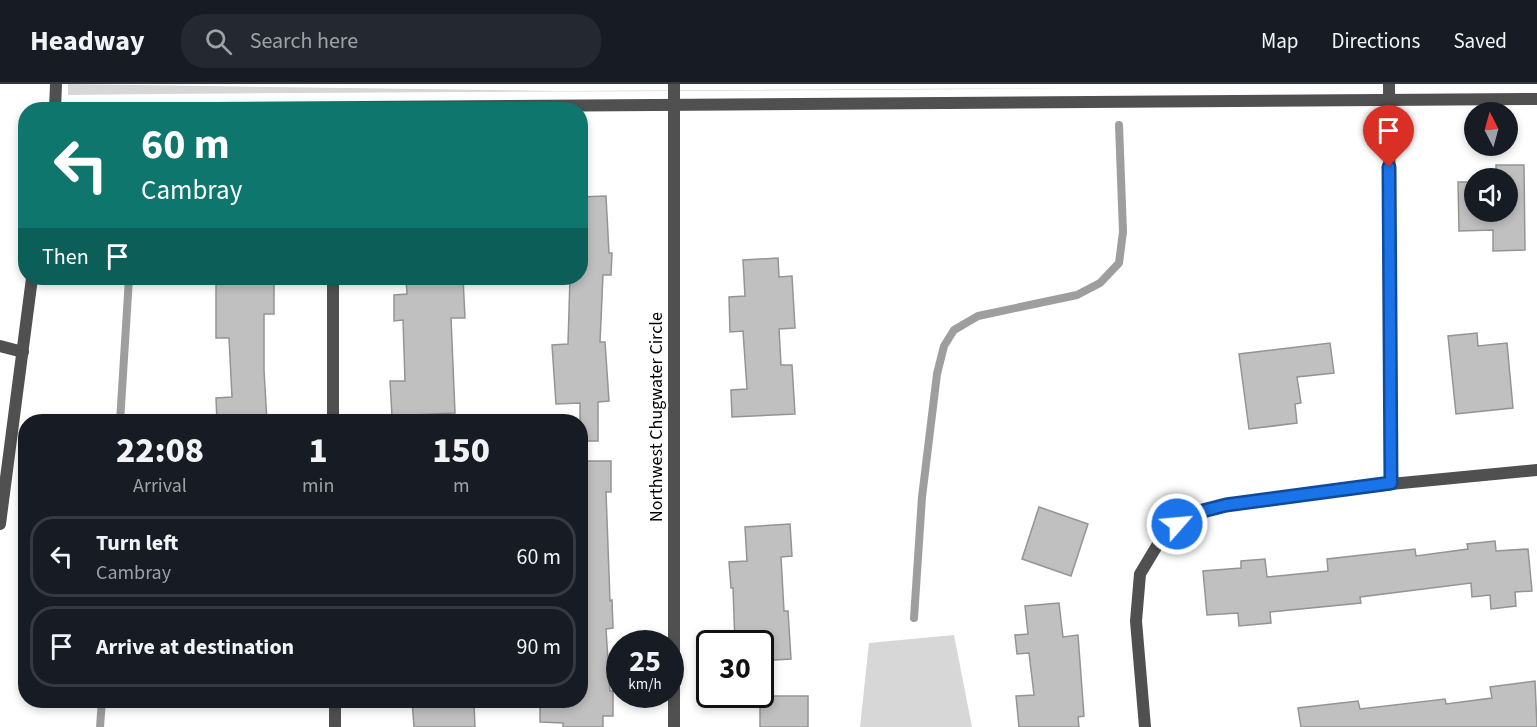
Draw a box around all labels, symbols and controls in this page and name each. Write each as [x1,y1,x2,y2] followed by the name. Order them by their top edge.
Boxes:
[181,14,601,68] search box
[30,21,145,61] text: Headway
[202,25,235,58] icon: search
[250,25,358,57] text: Search here
[1261,26,1299,56] text: Map
[1332,26,1420,56] text: Directions
[1453,26,1507,56] text: Saved
[1464,102,1518,156] north arrow
[1464,102,1518,222] map controls
[1363,105,1414,167] pin
[1372,114,1405,147] icon: arrive
[141,115,230,175] text: 60 m
[42,126,120,204] icon: left
[1464,168,1518,222] button: sound
[141,171,242,210] text: Cambray
[101,240,134,273] icon: arrive
[42,241,89,273] text: Then
[644,312,669,522] street label: Northwest Chugwater Circle
[116,425,204,476] text: 22:08
[309,425,328,476] text: 1
[432,425,490,476] text: 150
[133,472,187,500] text: Arrival
[302,472,334,500] text: min
[453,472,469,500] text: m
[1145,492,1209,556] position arrow
[96,527,178,559] text: Turn left
[45,540,78,573] icon: left
[516,541,561,573] text: 60 m
[96,559,171,587] text: Cambray
[45,630,78,663] icon: arrive
[696,630,774,708] speed limit sign: 30
[96,631,294,663] text: Arrive at destination
[516,631,561,663] text: 90 m
[629,640,661,683] text: 25
[628,674,662,695] text: km/h

